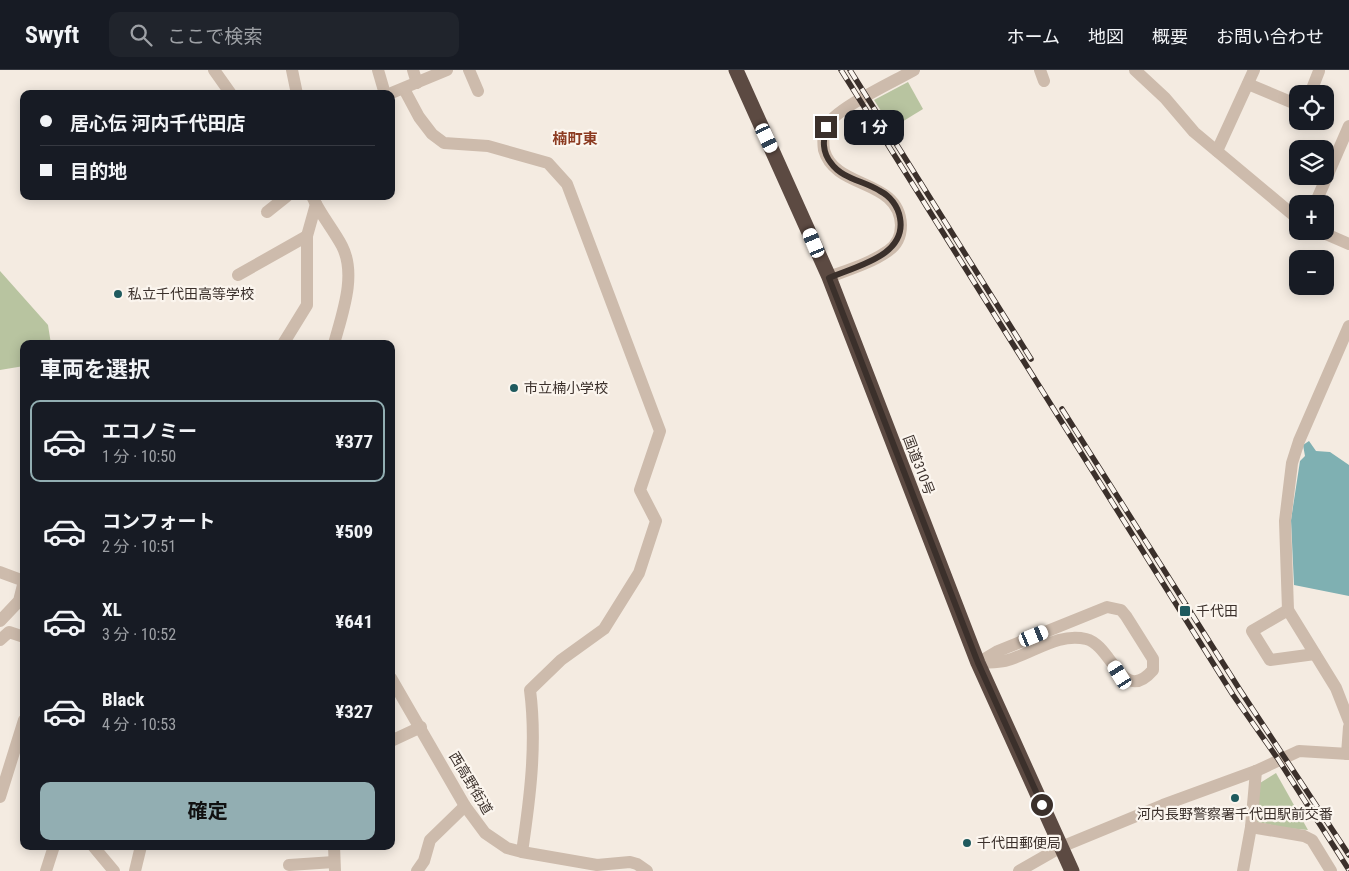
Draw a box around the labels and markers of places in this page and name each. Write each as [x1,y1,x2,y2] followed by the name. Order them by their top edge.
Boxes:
[128,286,254,302] place label: 私立千代田高等学校
[112,288,124,300] marker: 私立千代田高等学校
[524,380,608,396] place label: 市立楠小学校
[508,382,520,394] marker: 市立楠小学校
[1196,603,1238,619] place label: 千代田
[1178,604,1192,618] marker: 千代田
[1229,792,1241,804] marker: 河内長野警察署千代田駅前交番
[1137,806,1333,822] place label: 河内長野警察署千代田駅前交番
[977,835,1061,851] place label: 千代田郵便局
[961,837,973,849] marker: 千代田郵便局

